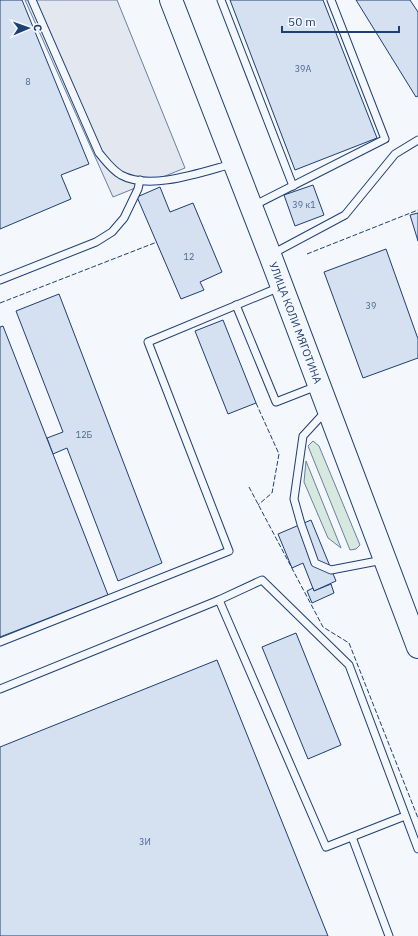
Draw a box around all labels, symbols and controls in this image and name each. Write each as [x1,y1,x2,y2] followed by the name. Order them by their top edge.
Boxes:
[8,8,48,48] north arrow
[282,8,399,34] scale bar
[288,14,316,29] text: 50 m
[31,24,45,31] text: С
[295,63,312,74] house number: 39А
[25,76,31,87] house number: 8
[292,199,316,210] house number: 39 к1
[184,251,194,262] house number: 12
[266,260,325,386] street label: УЛИЦА КОЛИ МЯГОТИНА
[366,300,376,311] house number: 39
[76,429,93,440] house number: 12Б
[139,836,151,847] house number: 3И

